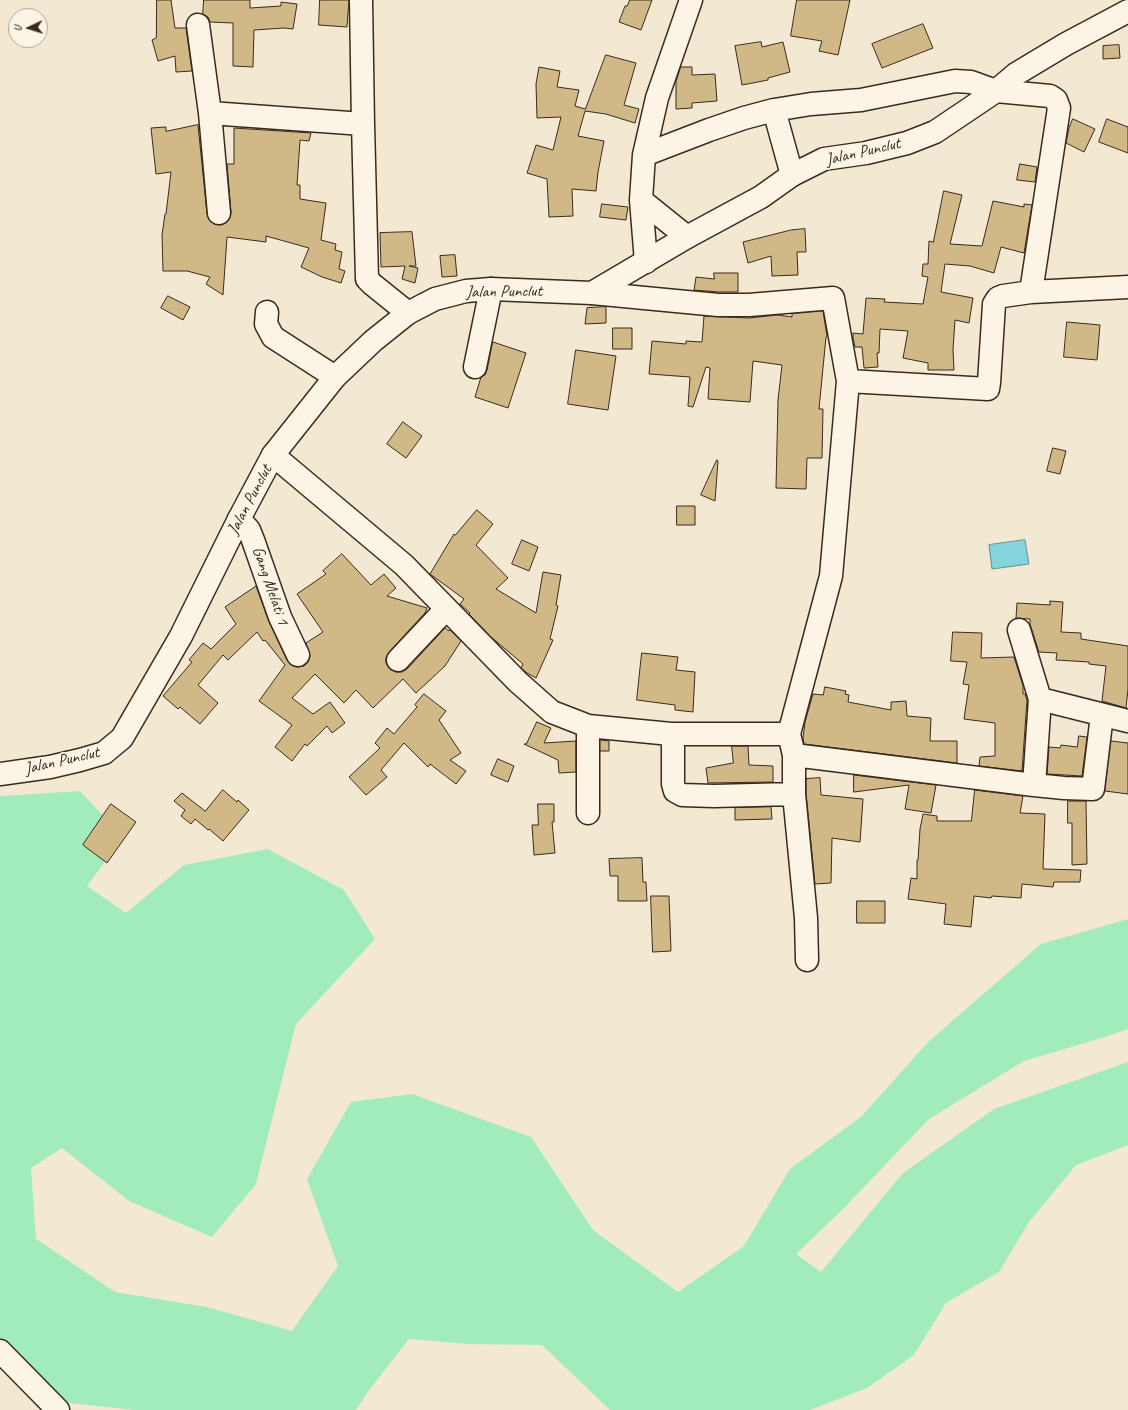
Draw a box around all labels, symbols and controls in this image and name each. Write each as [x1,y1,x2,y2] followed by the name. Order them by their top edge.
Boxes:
[8,8,48,48] north arrow
[10,26,24,32] text: U
[824,134,902,170] street label: Jalan Punclut
[466,281,542,303] street label: Jalan Punclut
[223,462,277,538] street label: Jalan Punclut
[247,544,293,628] street label: Gang Melati 1
[23,743,101,779] street label: Jalan Punclut

